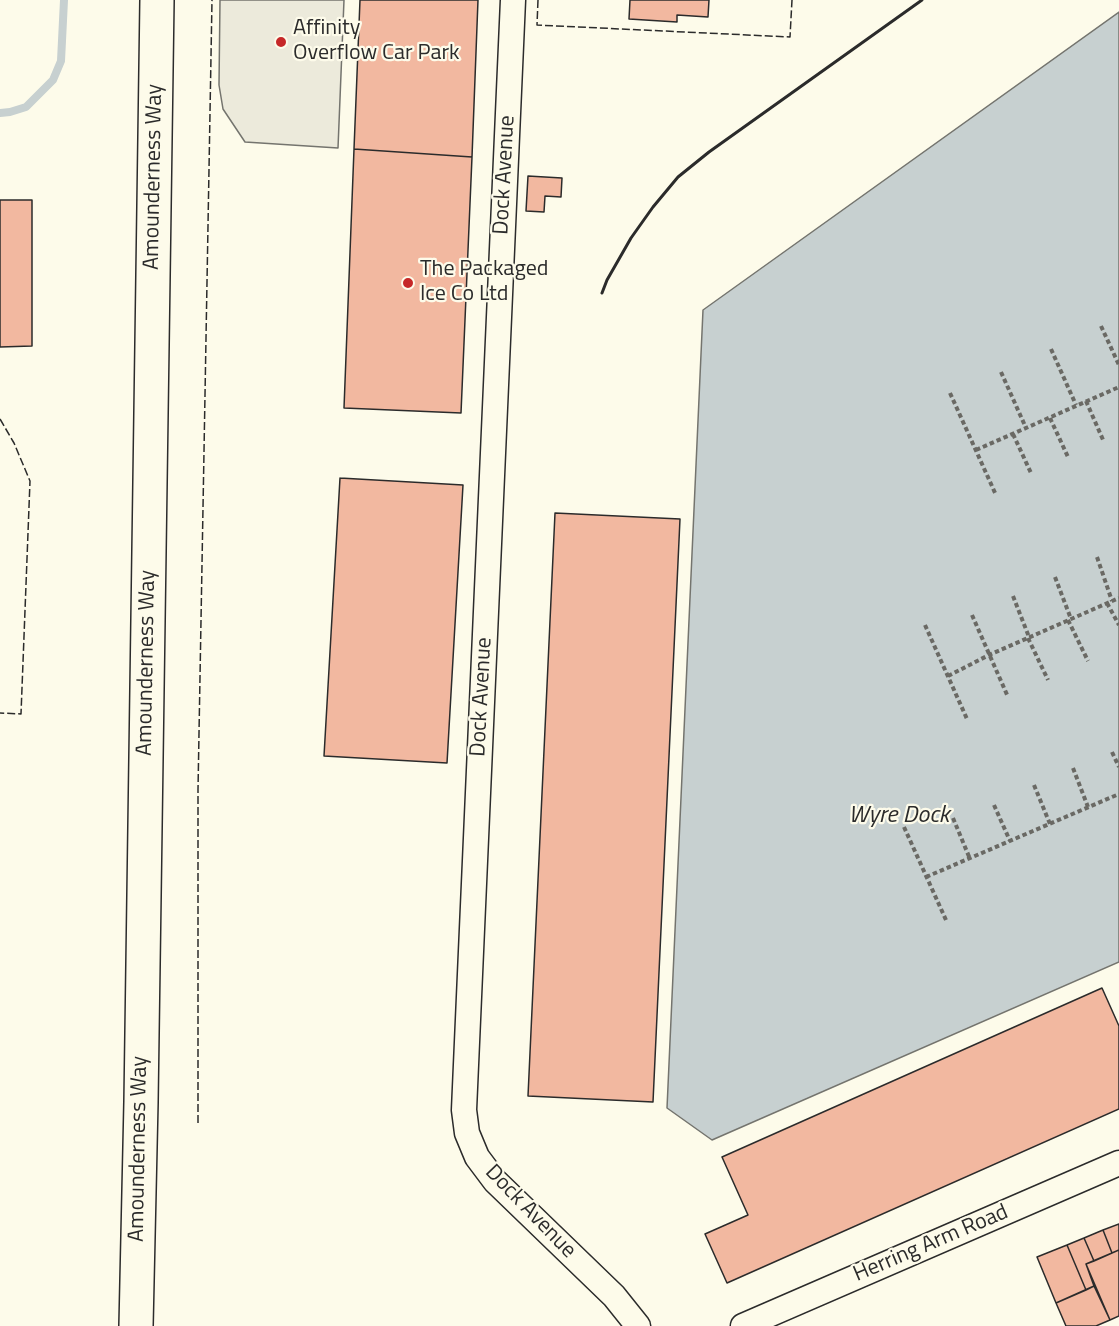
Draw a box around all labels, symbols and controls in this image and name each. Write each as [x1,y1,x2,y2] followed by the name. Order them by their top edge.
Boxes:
[293,16,460,68] place label: Affinity Overflow Car Park
[274,35,288,49] marker: Affinity Overflow Car Park
[139,84,169,270] street label: Amounderness Way
[489,115,521,235] street label: Dock Avenue
[420,257,548,308] place label: The Packaged Ice Co Ltd
[401,276,415,290] marker: The Packaged Ice Co Ltd
[132,570,162,756] street label: Amounderness Way
[466,637,498,757] street label: Dock Avenue
[848,802,950,830] water label: Wyre Dock
[124,1056,154,1242] street label: Amounderness Way
[479,1160,581,1264] street label: Dock Avenue
[850,1200,1012,1288] street label: Herring Arm Road

